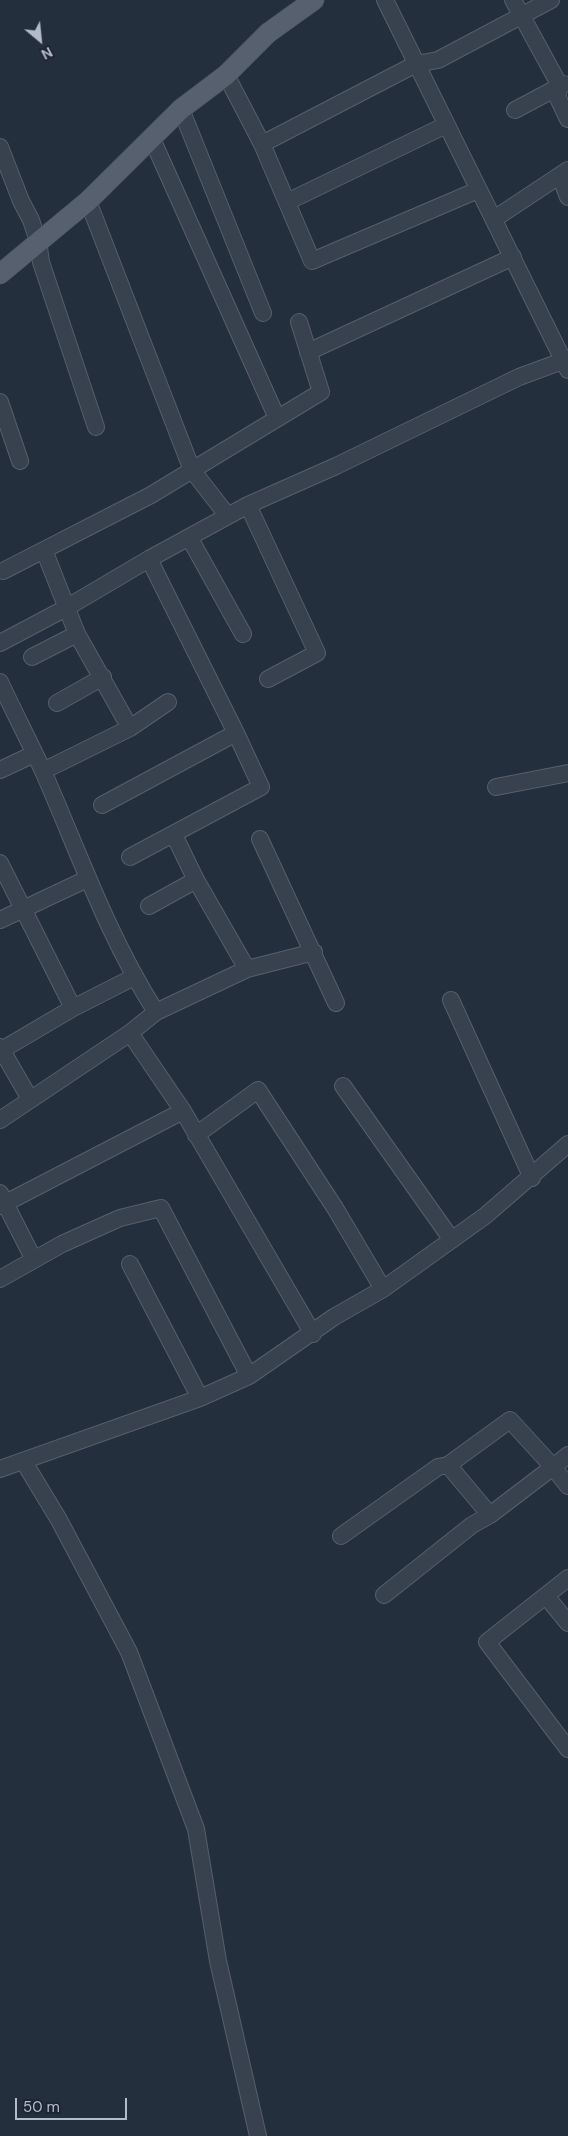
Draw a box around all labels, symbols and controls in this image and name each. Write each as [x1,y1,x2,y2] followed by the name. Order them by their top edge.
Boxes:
[15,15,65,65] north arrow
[38,43,56,64] text: N
[18,2088,130,2120] scale bar
[23,2097,60,2117] text: 50 m

